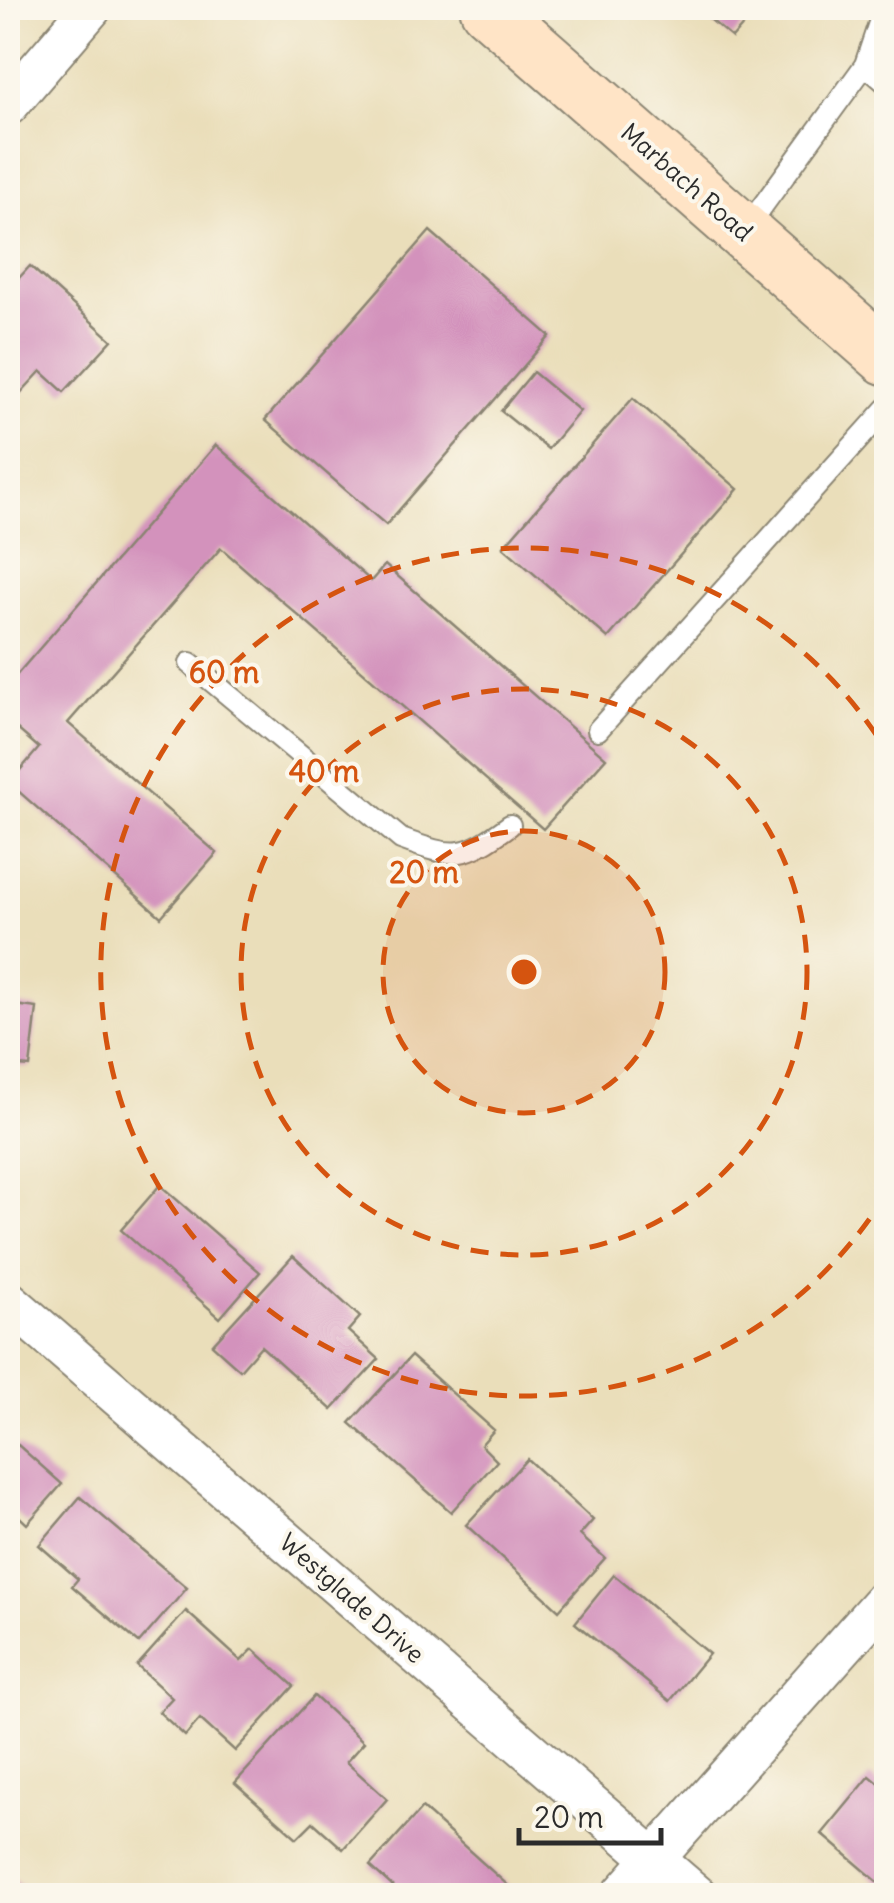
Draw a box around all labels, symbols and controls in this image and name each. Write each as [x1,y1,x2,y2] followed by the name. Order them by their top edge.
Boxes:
[615,116,759,248] street label: Marbach Road
[189,653,259,691] text: 60 m
[289,752,359,790] text: 40 m
[389,853,459,891] text: 20 m
[506,954,542,990] centre of rings
[273,1526,431,1670] street label: Westglade Drive
[519,1783,662,1845] scale bar
[534,1798,604,1836] text: 20 m

